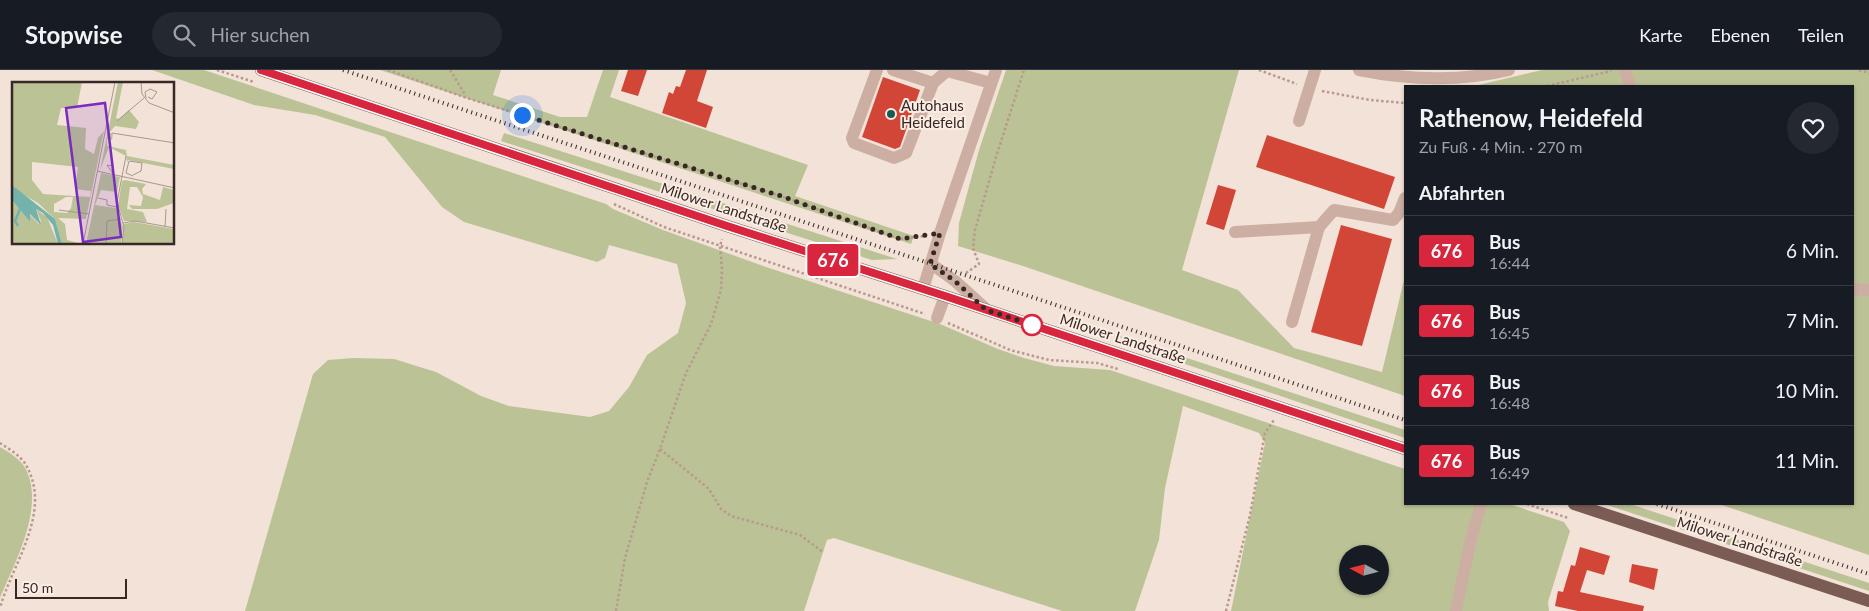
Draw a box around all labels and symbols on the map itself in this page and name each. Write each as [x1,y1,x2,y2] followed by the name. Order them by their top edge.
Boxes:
[12,82,175,245] inset map
[901,96,965,131] place label: Autohaus Heidefeld
[510,103,535,128] your location
[885,108,897,120] marker: Autohaus Heidefeld
[659,178,789,236] street label: Milower Landstraße
[804,244,862,276] line badge: 676
[1058,309,1188,367] street label: Milower Landstraße
[1021,314,1043,336] unlabelled marker
[1675,512,1805,570] street label: Milower Landstraße
[1339,545,1389,595] north arrow
[15,576,128,599] scale bar

